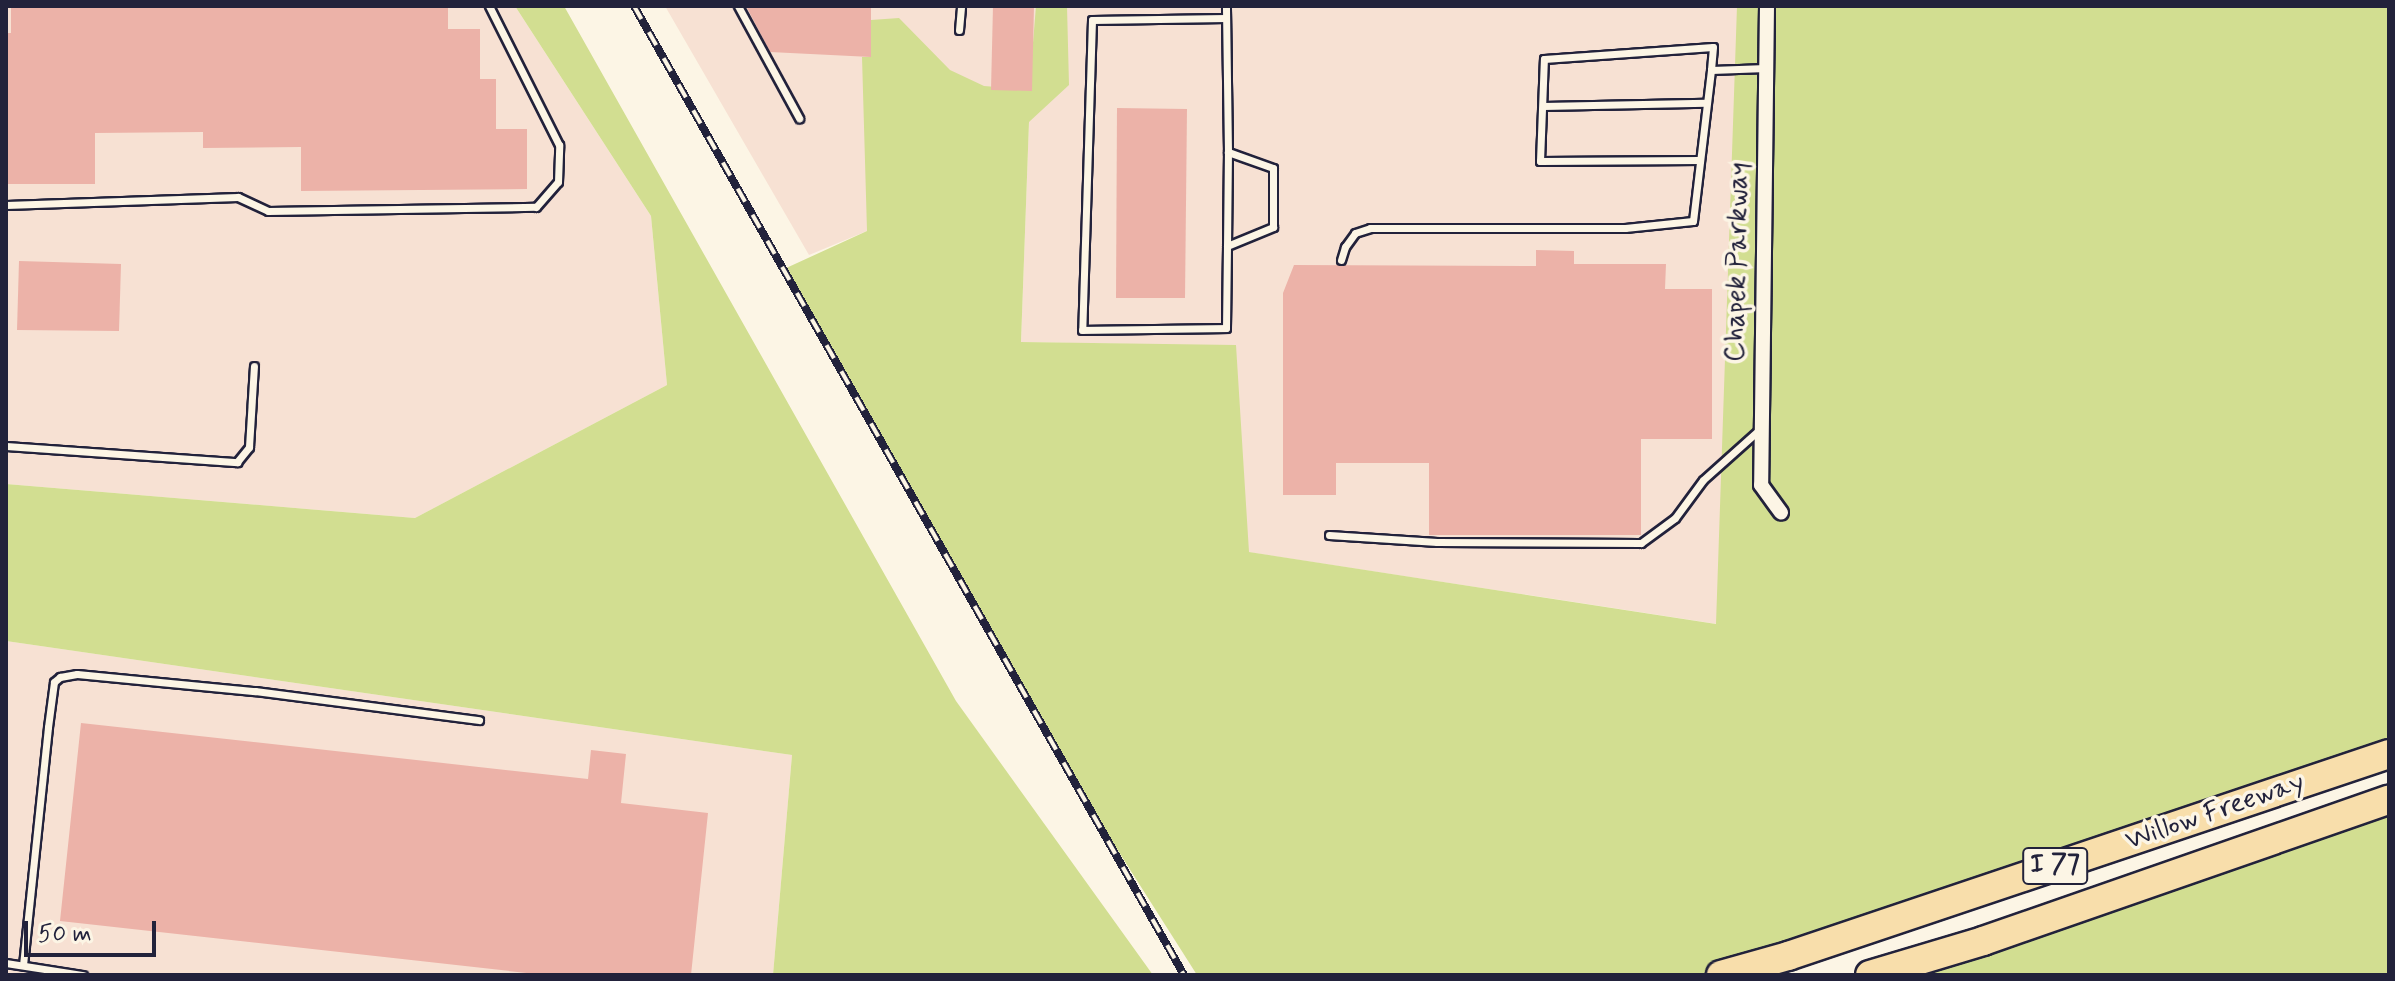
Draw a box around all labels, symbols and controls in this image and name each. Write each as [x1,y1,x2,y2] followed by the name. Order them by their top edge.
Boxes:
[1719,163,1757,361] street label: Chapek Parkway
[2122,766,2308,858] street label: Willow Freeway
[2021,844,2089,888] road number: I 77
[28,905,160,955] scale bar
[38,919,92,950] text: 50 m

